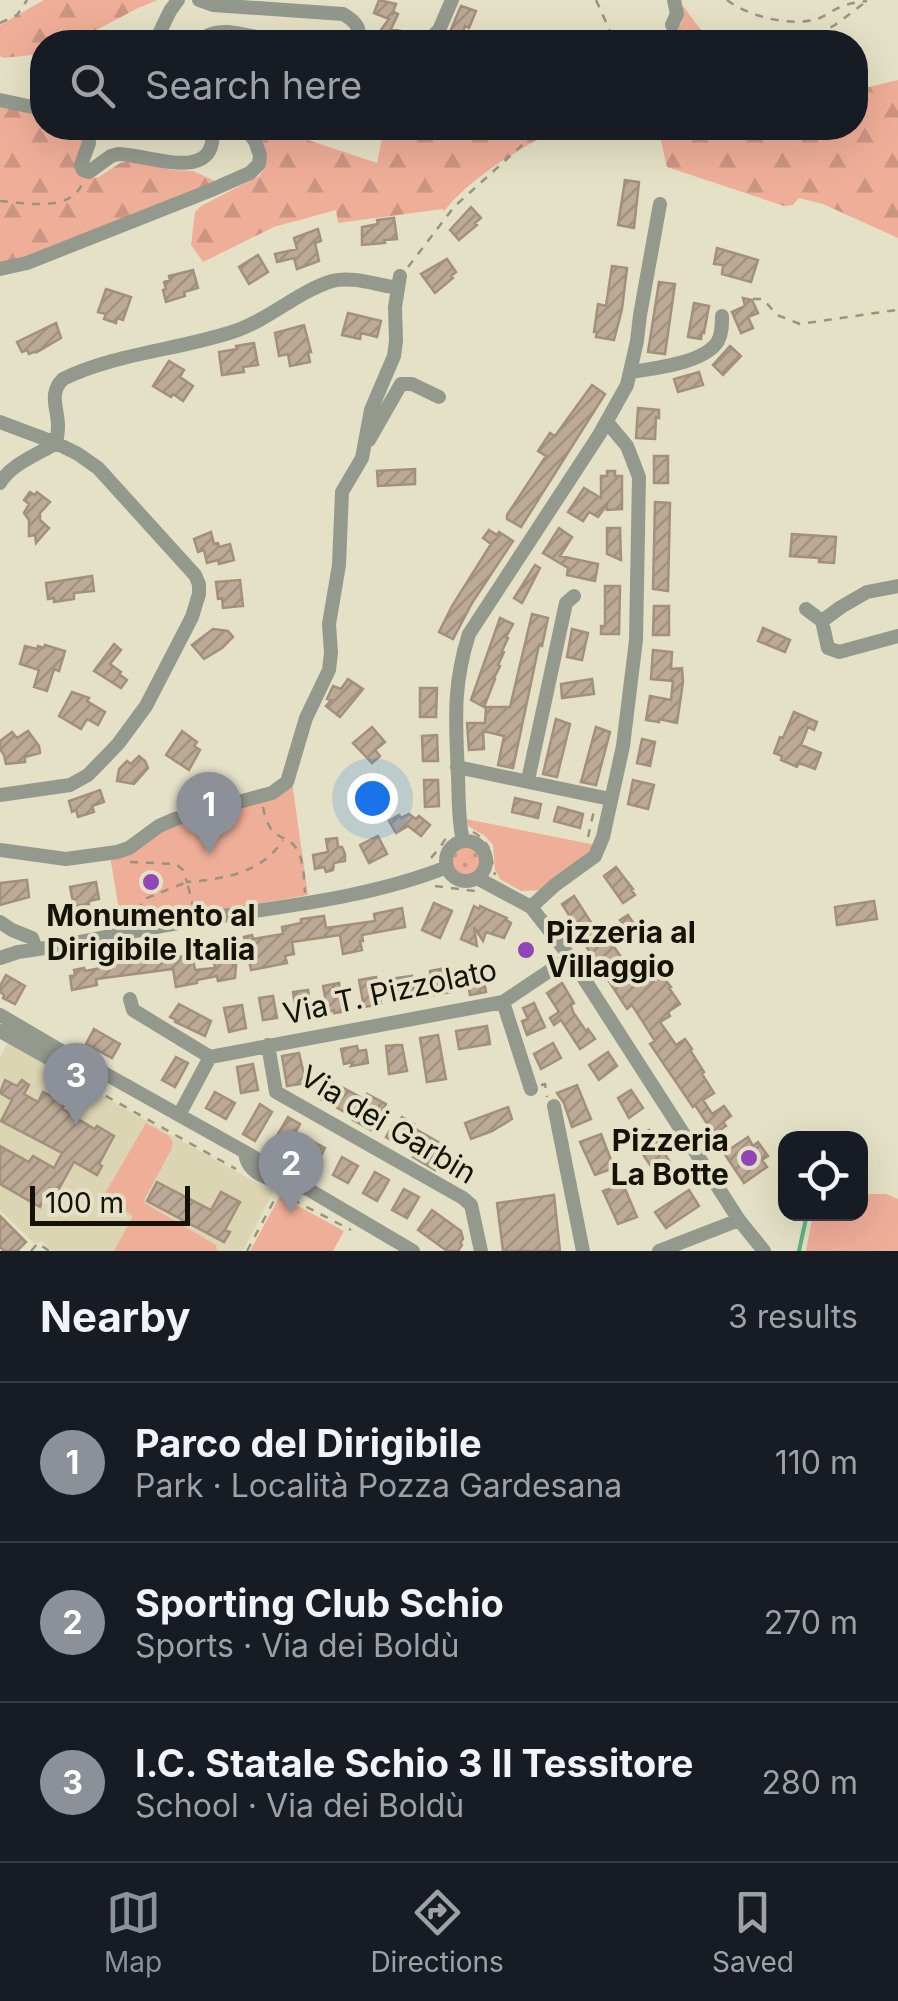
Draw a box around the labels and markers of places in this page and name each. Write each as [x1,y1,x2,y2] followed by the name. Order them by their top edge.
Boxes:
[176,772,242,854] pin: 1
[140,871,162,893] marker: Monumento al Dirigibile Italia
[46,897,256,967] place label: Monumento al Dirigibile Italia
[546,914,696,984] place label: Pizzeria al Villaggio
[515,939,537,961] marker: Pizzeria al Villaggio
[44,1042,108,1125] pin: 3
[611,1122,729,1192] place label: Pizzeria La Botte
[258,1130,324,1213] pin: 2
[738,1147,760,1169] marker: Pizzeria La Botte

